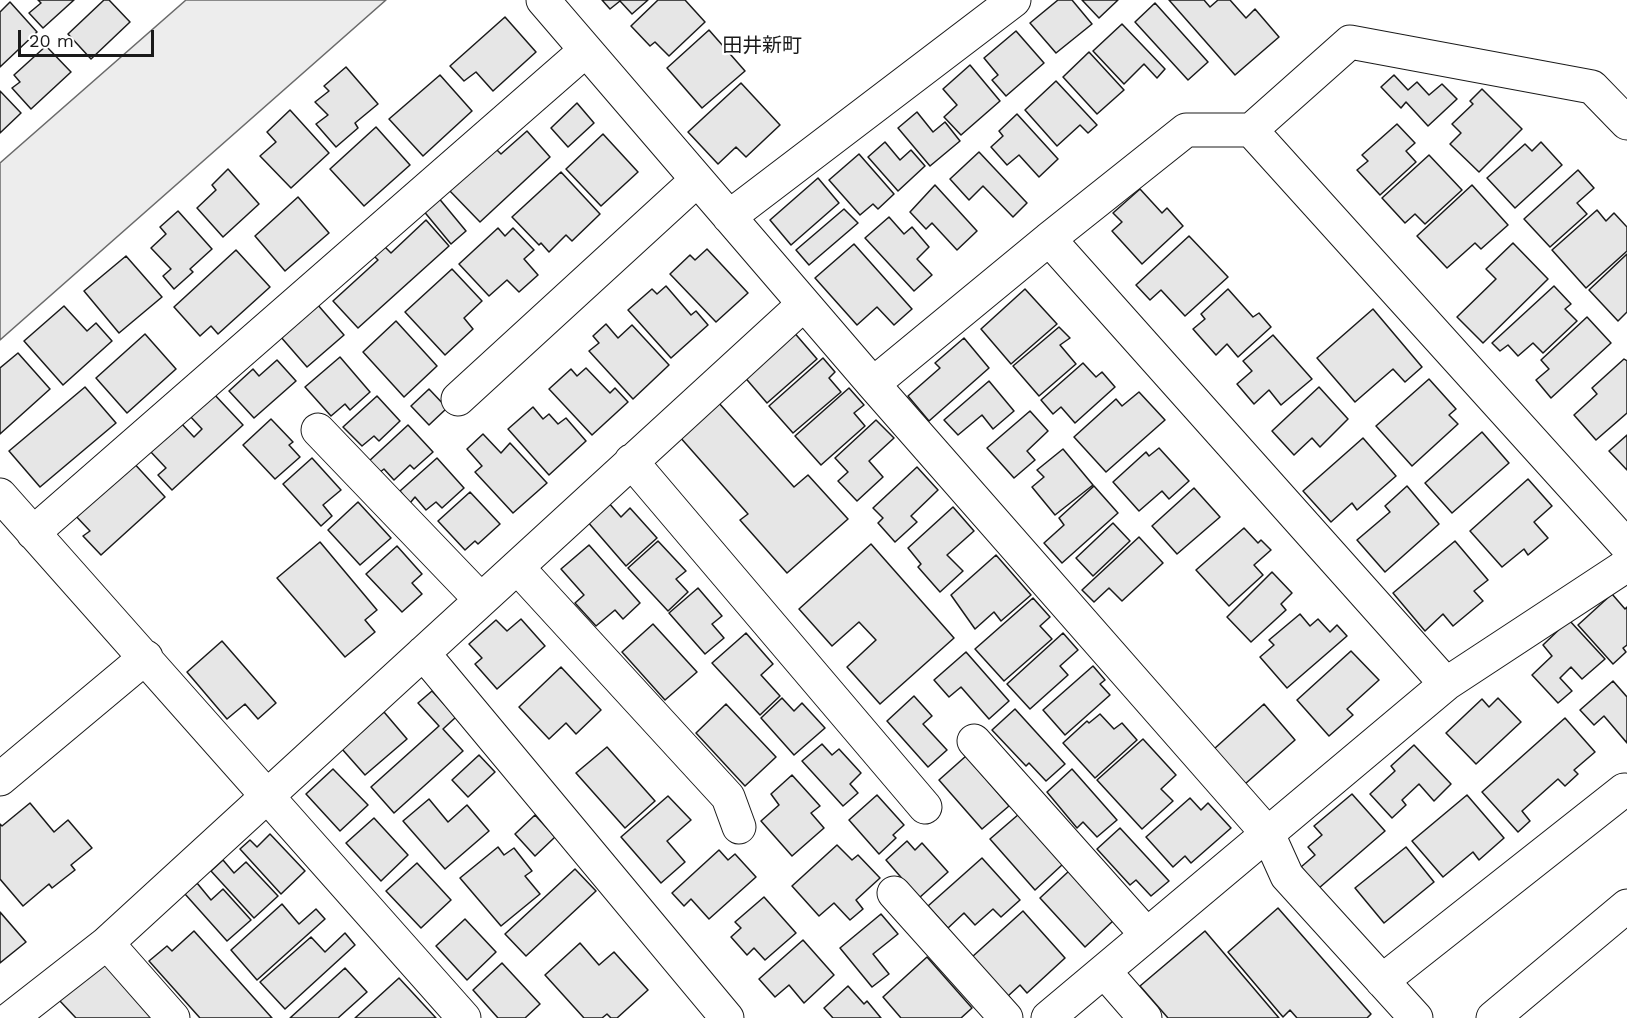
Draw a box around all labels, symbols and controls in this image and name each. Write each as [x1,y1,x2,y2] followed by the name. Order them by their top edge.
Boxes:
[21,18,158,56] scale bar
[29,30,74,51] text: 20 m
[722,34,802,58] district label: 田井新町

